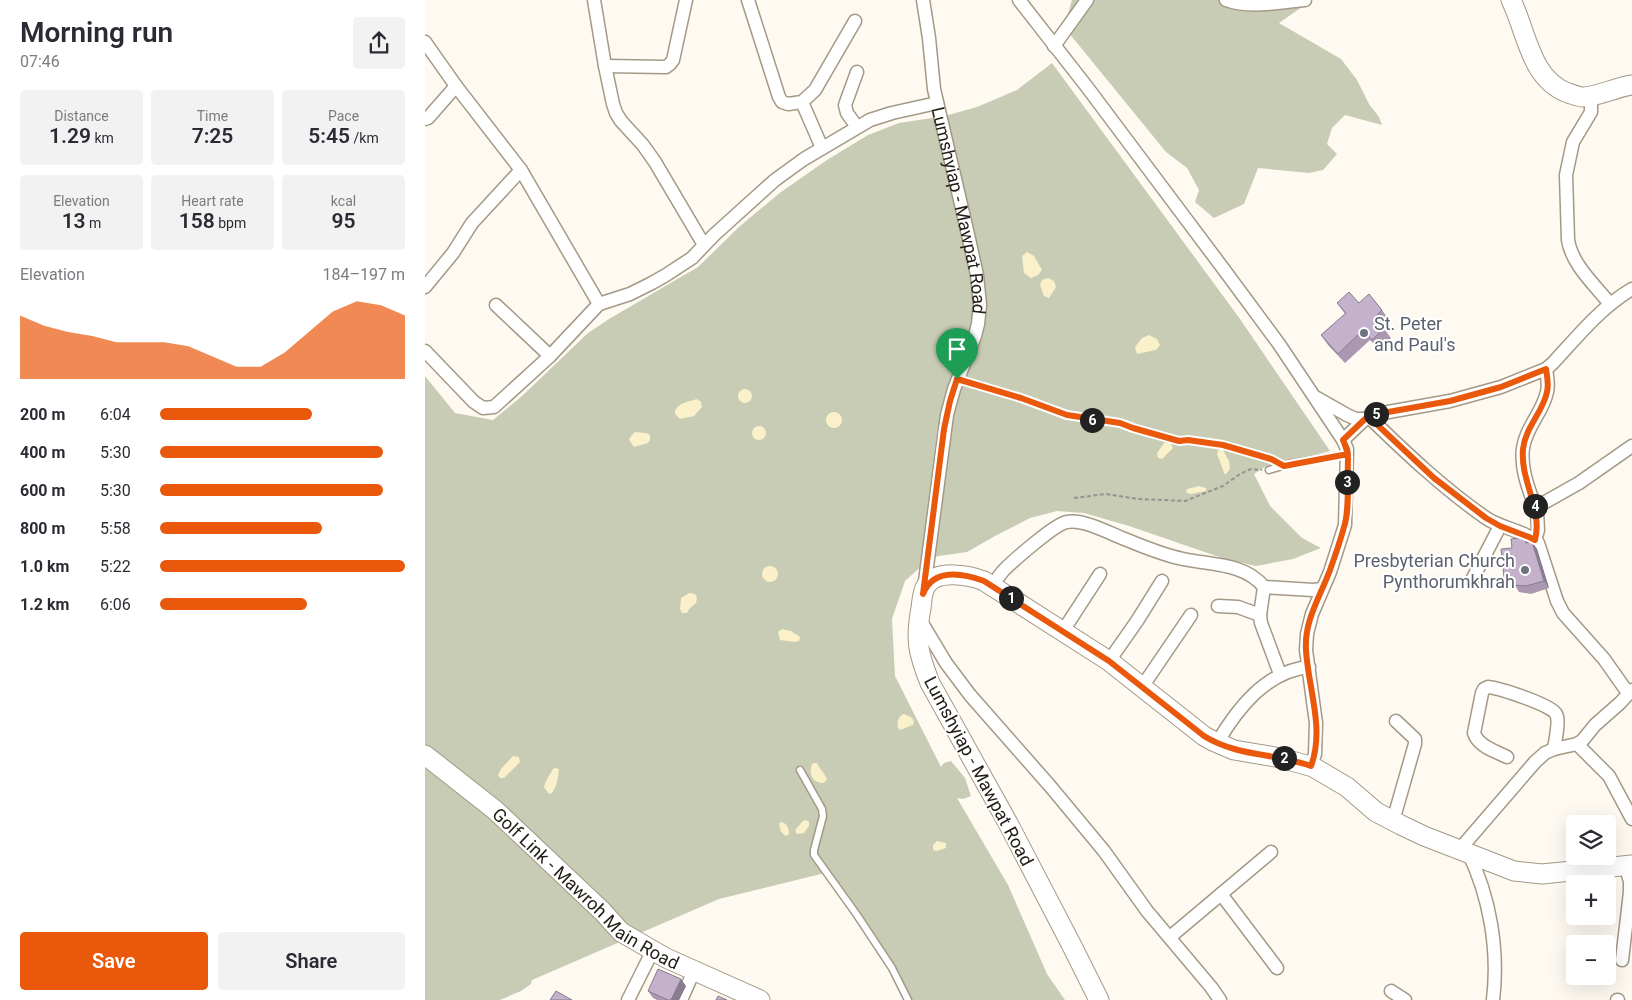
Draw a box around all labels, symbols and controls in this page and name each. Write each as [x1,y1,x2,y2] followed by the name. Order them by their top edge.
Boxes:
[20,16,173,49] text: Morning run
[353,17,405,69] button: share
[20,52,60,71] text: 07:46
[928,105,991,315] street label: Lumshyiap - Mawpat Road
[54,108,109,124] text: Distance
[197,108,228,124] text: Time
[328,108,359,124] text: Pace
[49,124,91,148] text: 1.29
[192,124,233,148] text: 7:25
[308,124,350,148] text: 5:45
[91,130,114,146] text: km
[350,130,379,146] text: /km
[53,193,110,209] text: Elevation
[181,193,244,209] text: Heart rate
[331,193,356,209] text: kcal
[62,209,86,233] text: 13
[179,209,215,233] text: 158
[332,209,356,233] text: 95
[86,215,101,231] text: m
[215,215,246,231] text: bpm
[20,265,85,284] text: Elevation
[323,265,405,284] text: 184–197 m
[1374,313,1455,355] place label: St. Peter and Paul's
[1358,327,1370,339] marker: St. Peter and Paul's
[936,328,978,379] pin
[943,335,971,363] icon: arrive
[1363,402,1389,426] pin: 5
[20,405,65,424] text: 200 m
[100,405,131,424] text: 6:04
[1372,406,1381,422] text: 5
[1079,408,1105,432] pin: 6
[1088,412,1097,428] text: 6
[20,443,65,462] text: 400 m
[100,443,131,462] text: 5:30
[1335,470,1359,494] pin: 3
[1343,474,1352,490] text: 3
[20,481,65,500] text: 600 m
[100,481,131,500] text: 5:30
[1523,494,1547,518] pin: 4
[1531,498,1540,514] text: 4
[20,519,65,538] text: 800 m
[100,519,131,538] text: 5:58
[1353,550,1515,592] place label: Presbyterian Church Pynthorumkhrah
[20,557,69,576] text: 1.0 km
[100,557,131,576] text: 5:22
[1519,564,1531,576] marker: Presbyterian Church Pynthorumkhrah
[999,586,1023,610] pin: 1
[1007,590,1016,606] text: 1
[20,595,69,614] text: 1.2 km
[100,595,131,614] text: 6:06
[920,673,1038,869] street label: Lumshyiap - Mawpat Road
[1271,746,1297,770] pin: 2
[1280,750,1289,766] text: 2
[488,803,683,973] street label: Golf Link - Mawroh Main Road
[1566,815,1616,985] map controls
[1566,815,1616,865] button: layers
[1566,875,1616,925] button: +
[20,932,208,990] button: Save
[218,932,405,990] button: Share
[1566,935,1616,985] button: −

